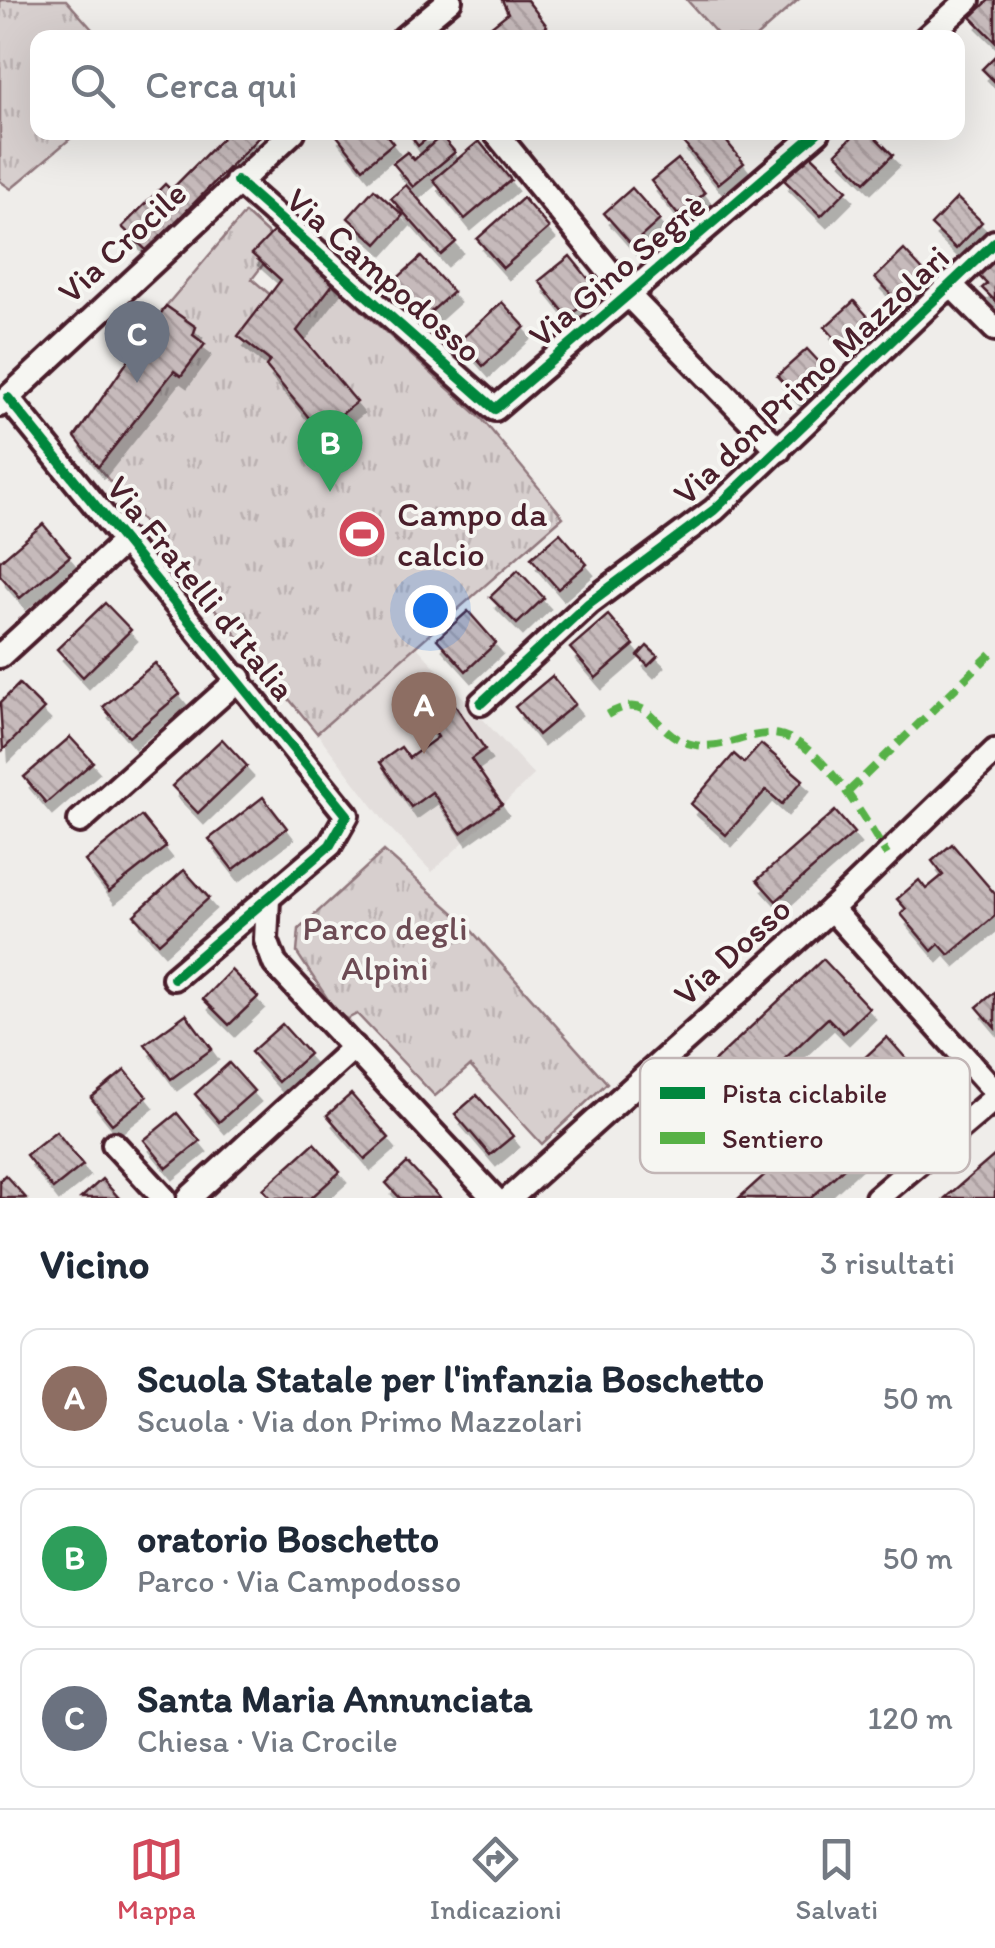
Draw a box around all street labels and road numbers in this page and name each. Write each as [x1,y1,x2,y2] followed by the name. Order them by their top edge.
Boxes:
[49,172,195,312] street label: Via Crocile
[278,179,490,371] street label: Via Campodosso
[520,184,714,356] street label: Via Gino Segrè
[664,236,958,514] street label: Via don Primo Mazzolari
[98,467,304,709] street label: Via Fratelli d'Italia
[665,887,799,1015] street label: Via Dosso

